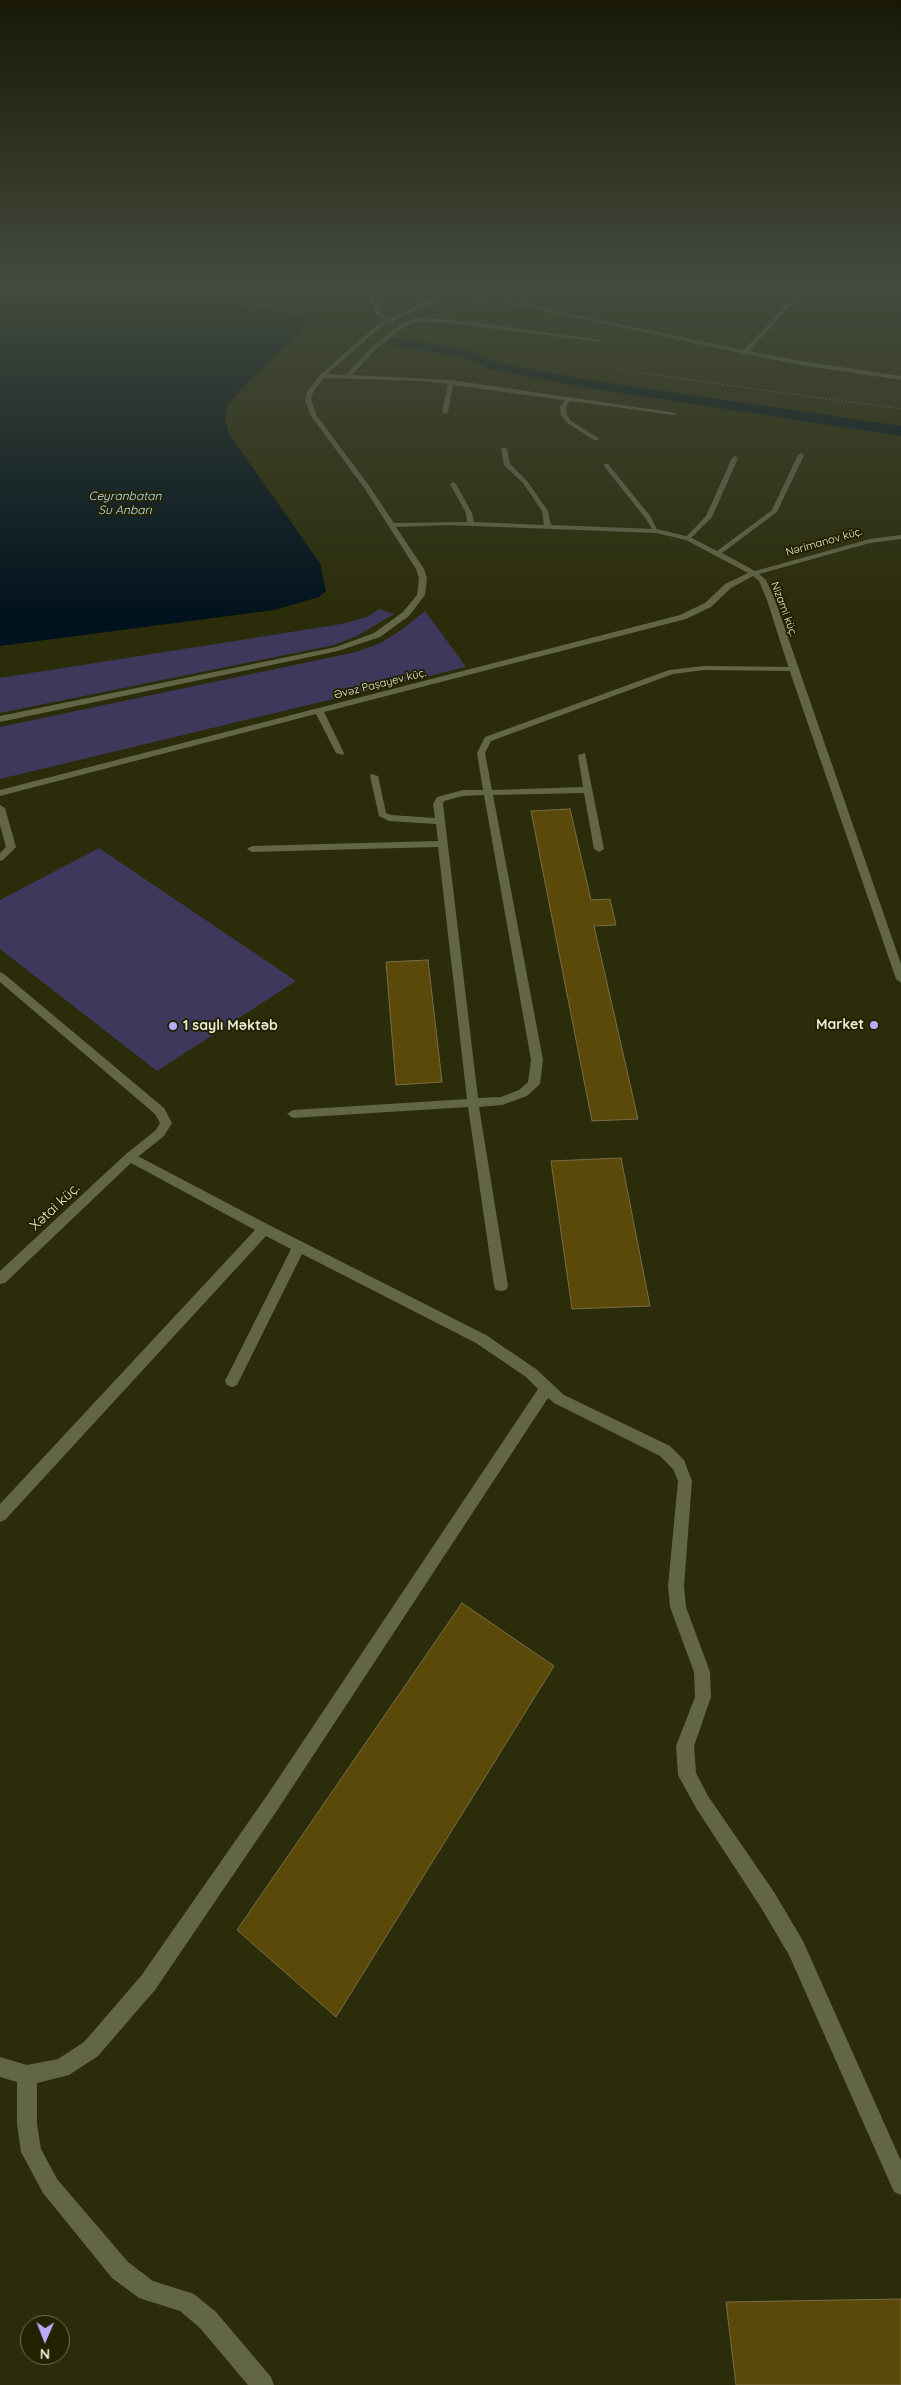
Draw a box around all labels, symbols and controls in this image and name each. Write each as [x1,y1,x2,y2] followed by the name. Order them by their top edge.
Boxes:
[89,489,161,517] water label: Ceyranbatan Su Anbarı
[784,525,864,559] street label: Nərimanov küç.
[768,580,800,638] street label: Nizami küç.
[333,666,427,702] street label: Əvəz Paşayev küç.
[816,1017,864,1033] place label: Market
[183,1018,278,1034] place label: 1 saylı Məktəb
[868,1019,880,1031] marker: Market
[167,1020,179,1032] marker: 1 saylı Məktəb
[27,1180,83,1234] street label: Xətai küç.
[20,2315,70,2365] north arrow
[39,2345,50,2363] text: N

